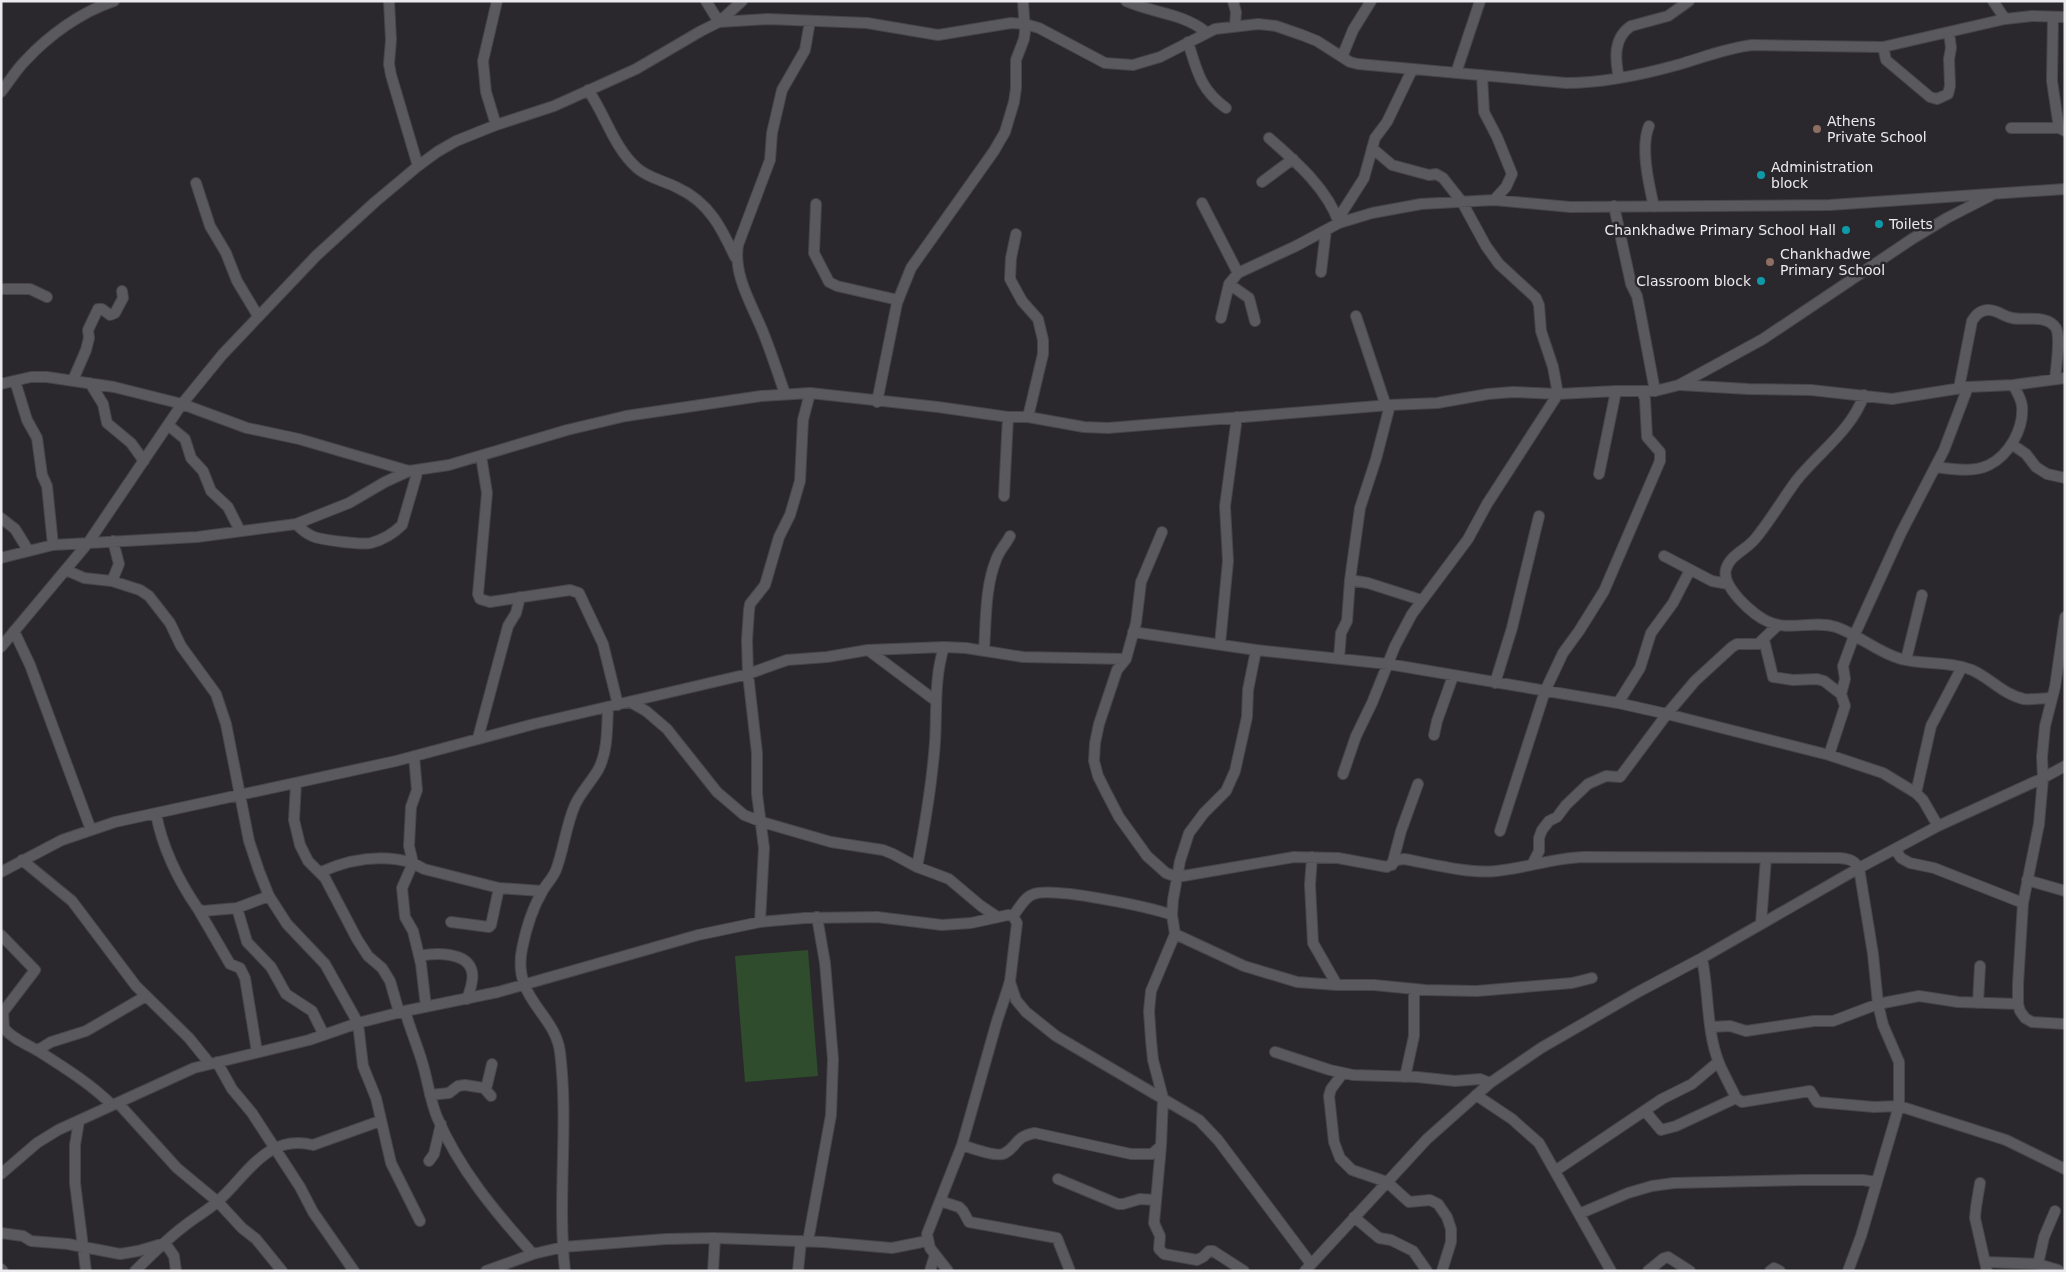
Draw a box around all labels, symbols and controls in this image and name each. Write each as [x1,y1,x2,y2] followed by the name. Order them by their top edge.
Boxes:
[1827,113,1927,145] place label: Athens Private School
[1811,123,1823,135] marker: Athens Private School
[1771,159,1873,191] place label: Administration block
[1755,169,1767,181] marker: Administration block
[1888,216,1933,232] place label: Toilets
[1873,218,1885,230] marker: Toilets
[1605,222,1836,238] place label: Chankhadwe Primary School Hall
[1840,224,1852,236] marker: Chankhadwe Primary School Hall
[1780,246,1885,278] place label: Chankhadwe Primary School
[1764,256,1776,268] marker: Chankhadwe Primary School
[1636,273,1752,289] place label: Classroom block
[1755,275,1767,287] marker: Classroom block

